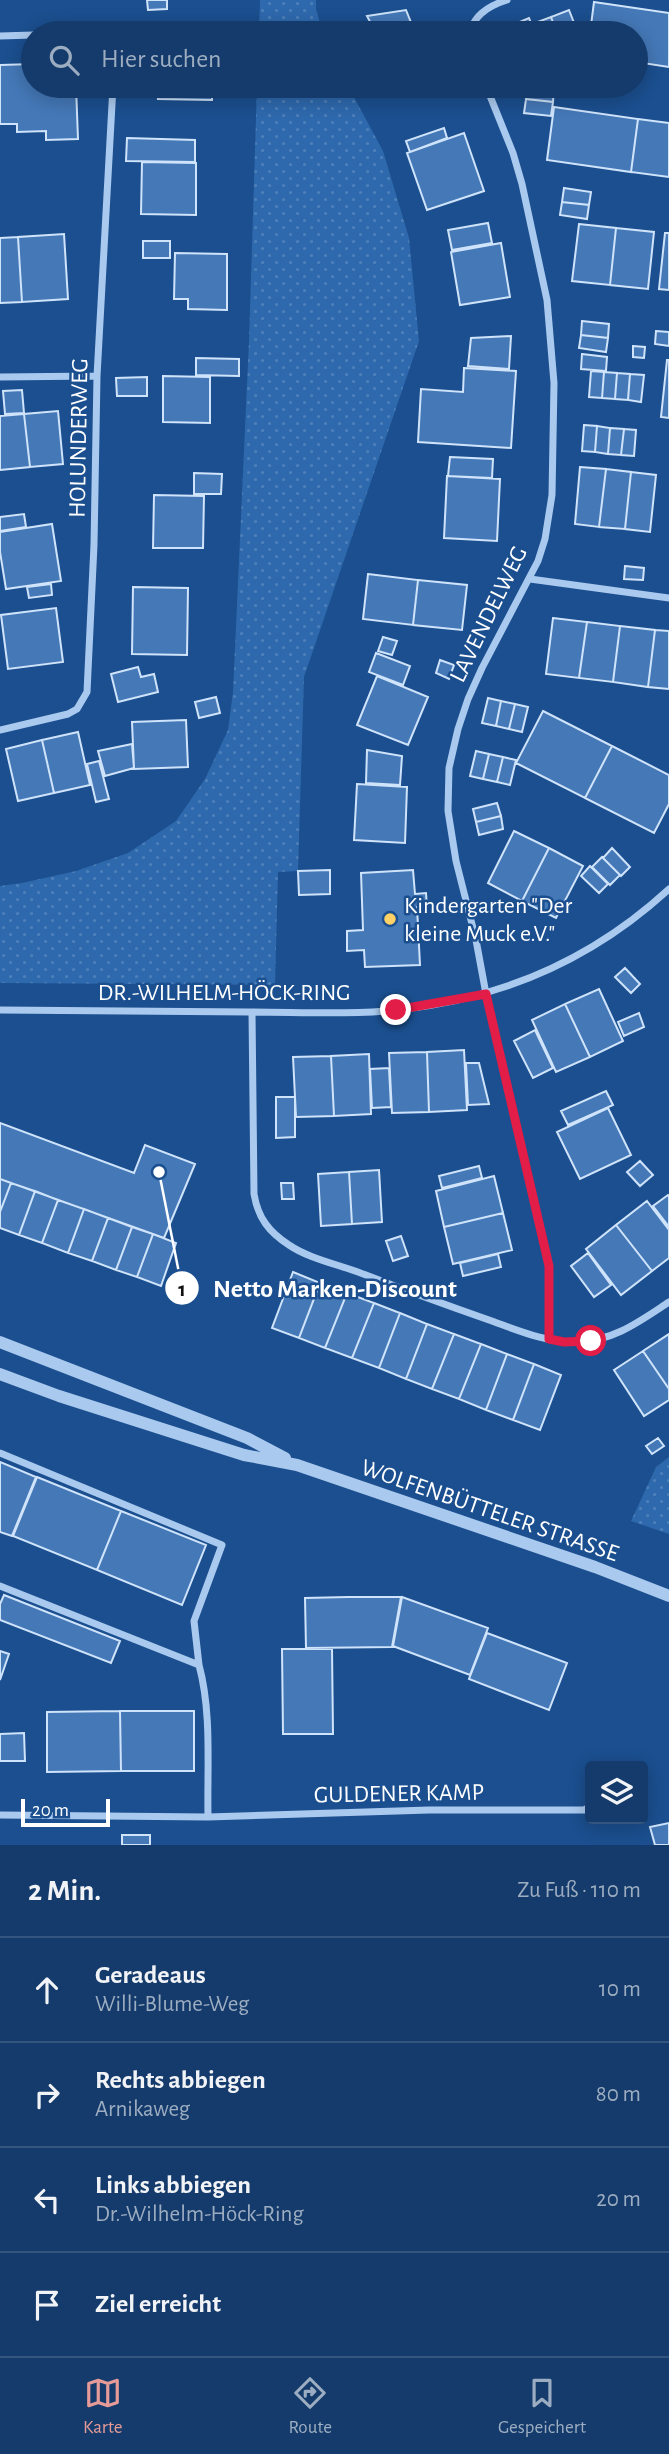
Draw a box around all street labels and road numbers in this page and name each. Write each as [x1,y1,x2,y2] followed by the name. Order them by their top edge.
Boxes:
[66,358,92,518] street label: HOLUNDERWEG
[446,543,532,686] street label: LAVENDELWEG
[98,980,350,1005] street label: DR.-WILHELM-HÖCK-RING
[358,1455,622,1566] street label: WOLFENBÜTTELER STRASSE
[314,1781,484,1807] street label: GULDENER KAMP

